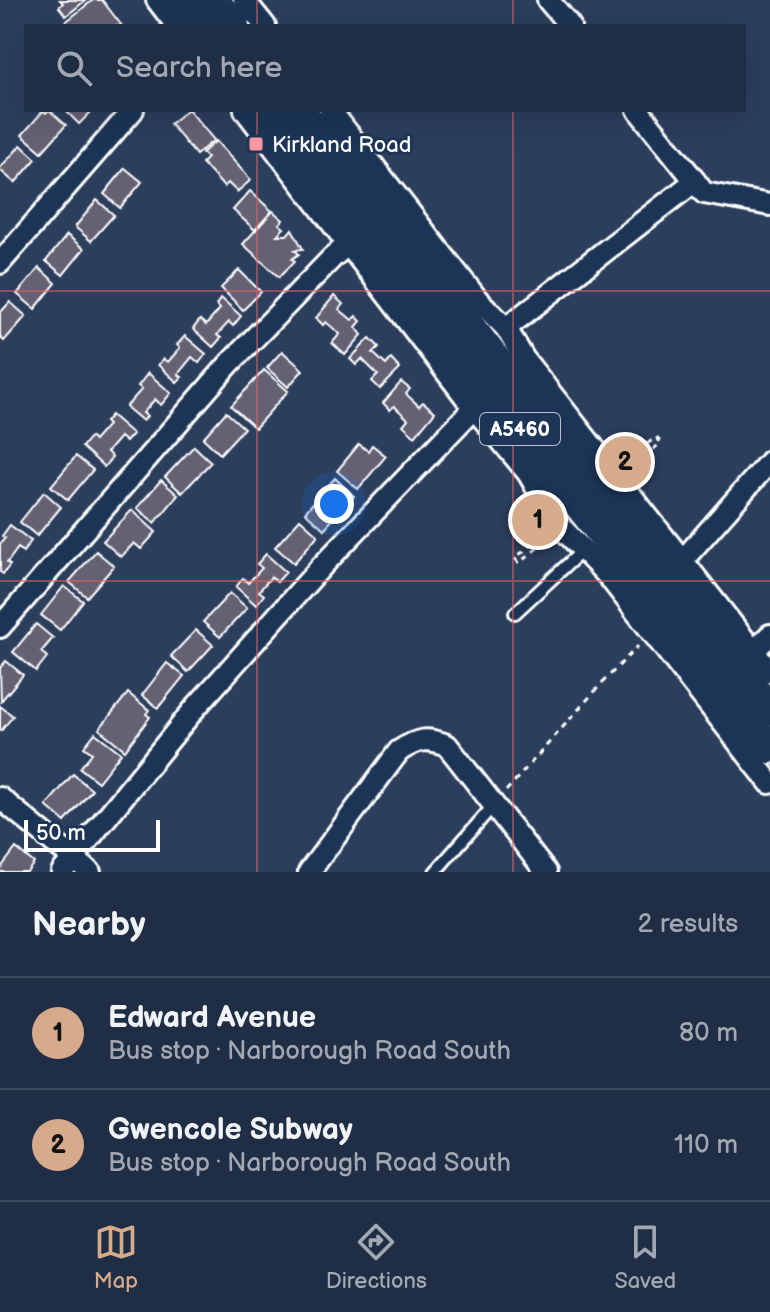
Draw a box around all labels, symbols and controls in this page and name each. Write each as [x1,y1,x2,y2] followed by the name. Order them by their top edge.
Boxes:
[24,24,746,112] search box
[52,46,96,90] icon: search
[116,50,282,86] text: Search here
[272,132,411,159] place label: Kirkland Road
[247,135,265,153] marker: Kirkland Road
[480,413,560,445] road number: A5460
[599,432,651,492] pin: 2
[314,484,354,524] your location
[512,490,564,550] pin: 1
[24,816,160,852] scale bar
[36,820,86,847] text: 50 m
[32,904,146,945] text: Nearby
[638,909,738,940] text: 2 results
[108,1000,316,1036] text: Edward Avenue
[53,1018,63,1049] text: 1
[679,1018,738,1049] text: 80 m
[108,1036,511,1067] text: Bus stop · Narborough Road South
[108,1112,353,1148] text: Gwencole Subway
[50,1130,66,1161] text: 2
[674,1130,738,1161] text: 110 m
[108,1148,511,1179] text: Bus stop · Narborough Road South
[94,1220,138,1295] tab: Map
[326,1220,427,1295] tab: Directions
[614,1220,676,1295] tab: Saved

